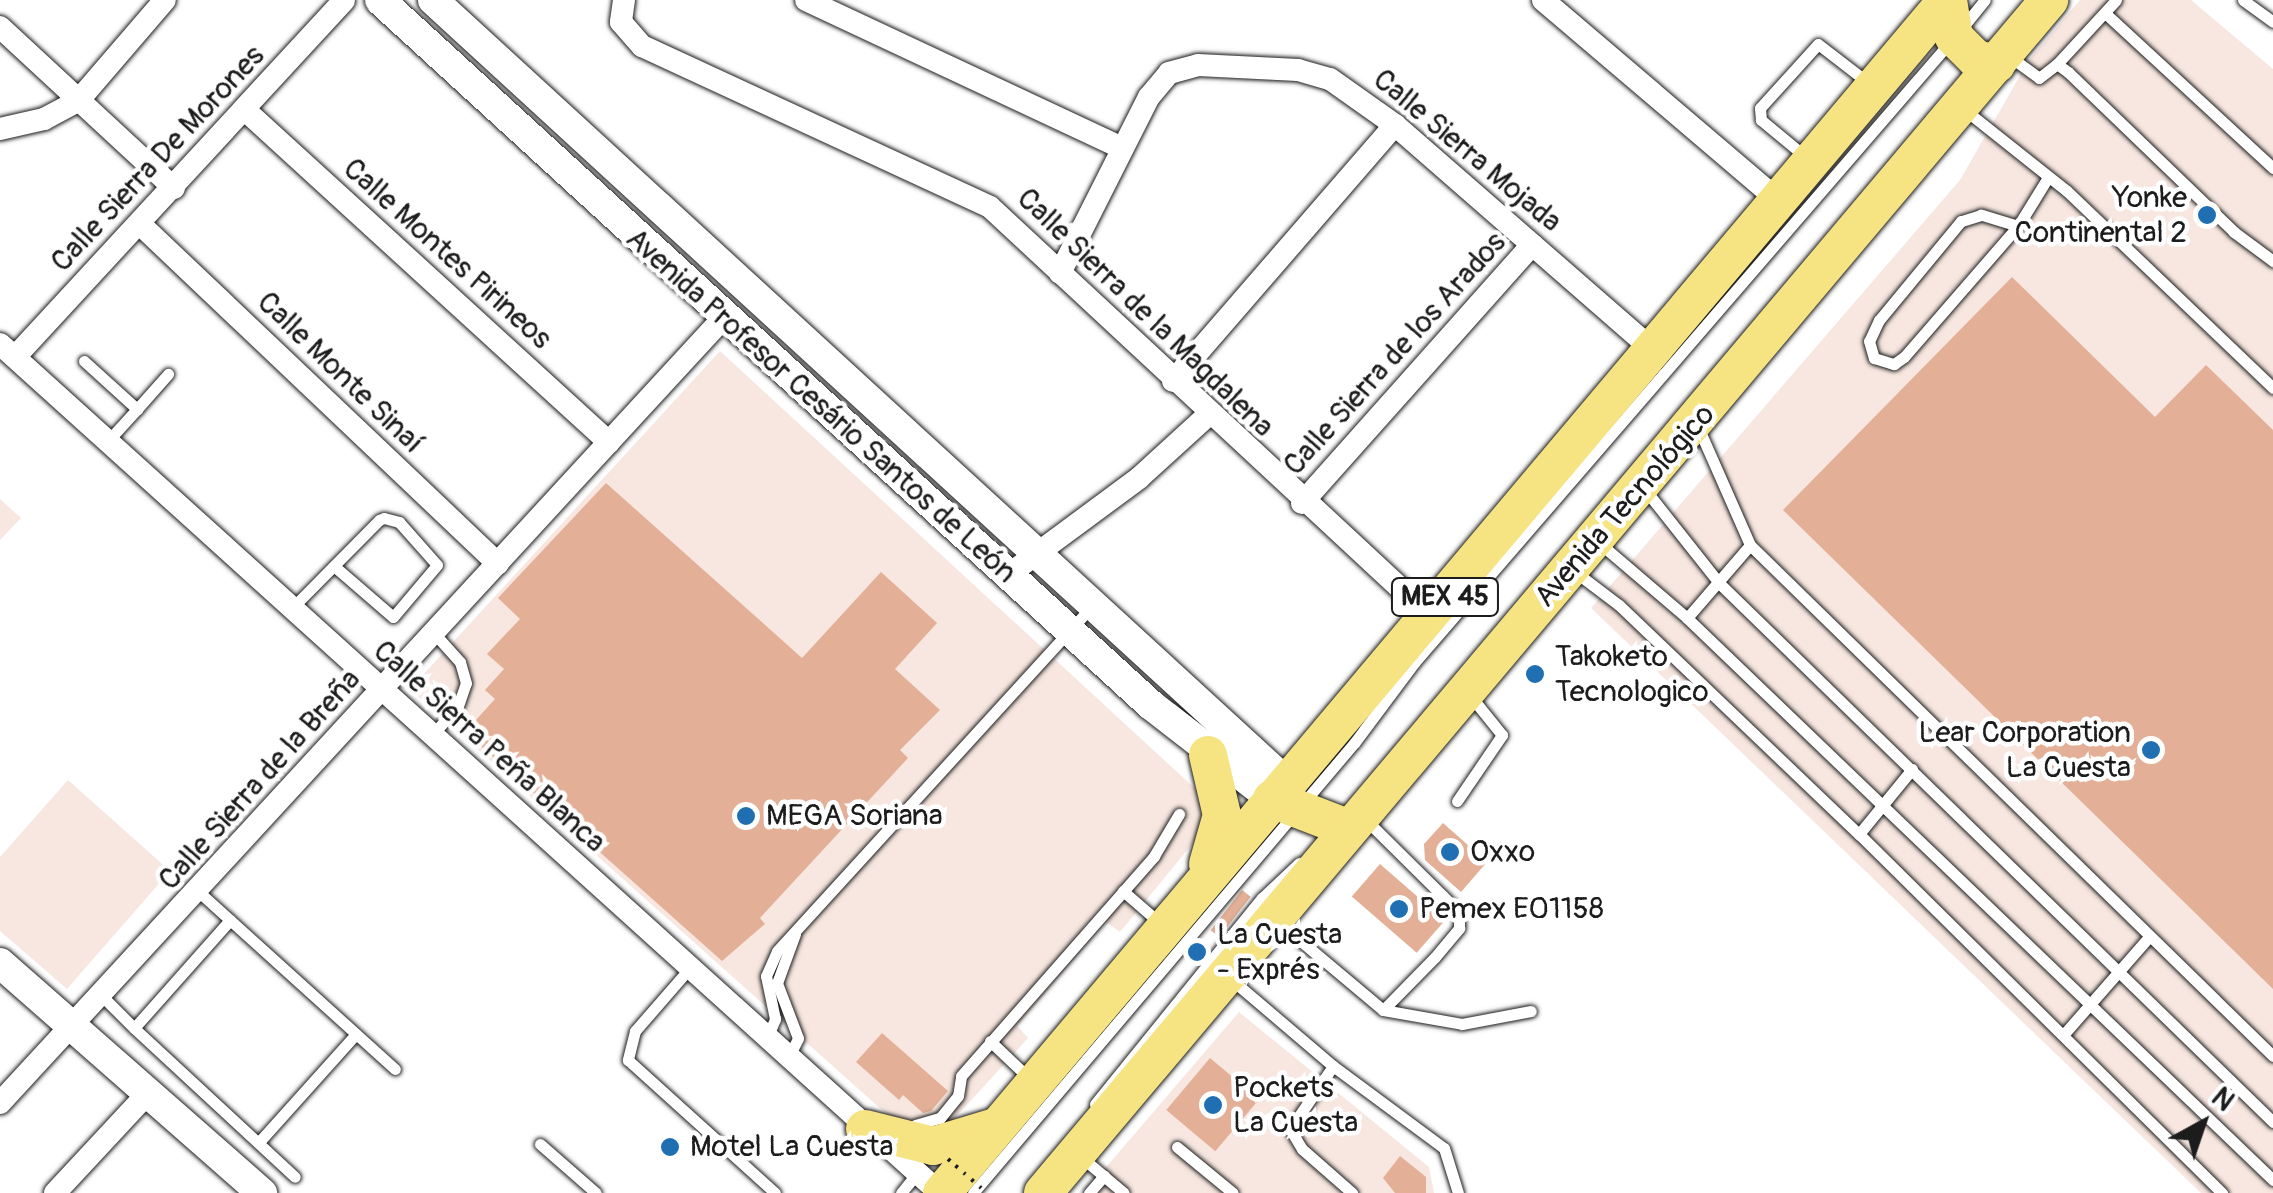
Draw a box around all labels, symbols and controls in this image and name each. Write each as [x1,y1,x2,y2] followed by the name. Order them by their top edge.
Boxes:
[44,38,272,280] street label: Calle Sierra De Morones
[1366,62,1568,240] street label: Calle Sierra Mojada
[335,151,559,357] street label: Calle Montes Pirineos
[2015,180,2187,250] place label: Yonke Continental 2
[1009,181,1281,445] street label: Calle Sierra de la Magdalena
[2196,204,2218,226] marker: Yonke Continental 2
[618,221,1024,591] street label: Avenida Profesor Cesário Santos de León
[1276,225,1514,483] street label: Calle Sierra de los Arados
[249,285,431,461] street label: Calle Monte Sinaí
[1527,397,1723,615] street label: Avenida Tecnológico
[1390,574,1500,620] road number: MEX 45
[365,633,613,861] street label: Calle Sierra Peña Blanca
[1555,639,1709,710] place label: Takoketo Tecnologico
[151,662,369,898] street label: Calle Sierra de la Breña
[1524,663,1546,685] marker: Takoketo Tecnologico
[1919,715,2131,786] place label: Lear Corporation La Cuesta
[2140,739,2162,761] marker: Lear Corporation La Cuesta
[766,798,943,834] place label: MEGA Soriana
[735,805,757,827] marker: MEGA Soriana
[1470,834,1535,870] place label: Oxxo
[1439,841,1461,863] marker: Oxxo
[1419,891,1604,927] place label: Pemex E01158
[1388,898,1410,920] marker: Pemex E01158
[1217,917,1342,988] place label: La Cuesta - Exprés
[1186,941,1208,963] marker: La Cuesta - Exprés
[1233,1070,1358,1140] place label: Pockets La Cuesta
[2153,1073,2253,1173] north arrow
[2204,1080,2241,1119] text: N
[1202,1094,1224,1116] marker: Pockets La Cuesta
[690,1129,893,1165] place label: Motel La Cuesta
[659,1136,681,1158] marker: Motel La Cuesta

